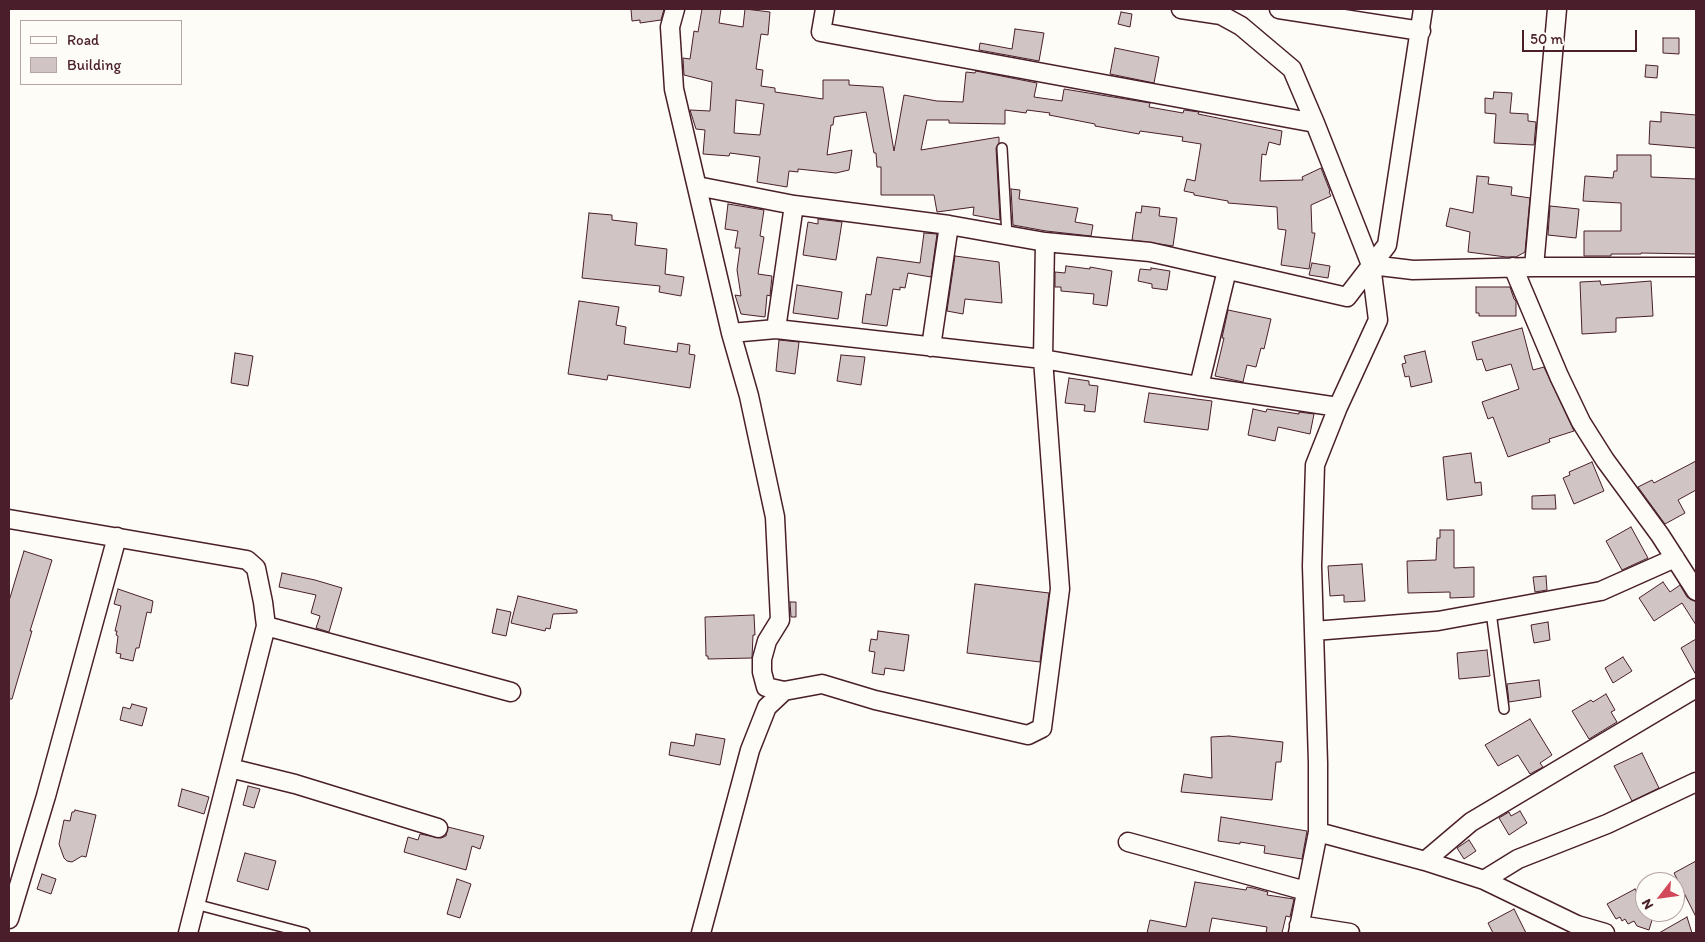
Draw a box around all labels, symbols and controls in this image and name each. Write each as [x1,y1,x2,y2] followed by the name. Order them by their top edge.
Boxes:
[20,20,182,85] legend
[1525,20,1640,52] scale bar
[1530,30,1563,48] text: 50 m
[67,31,99,49] text: Road
[67,56,121,74] text: Building
[1635,872,1685,922] north arrow
[1638,896,1657,913] text: N

